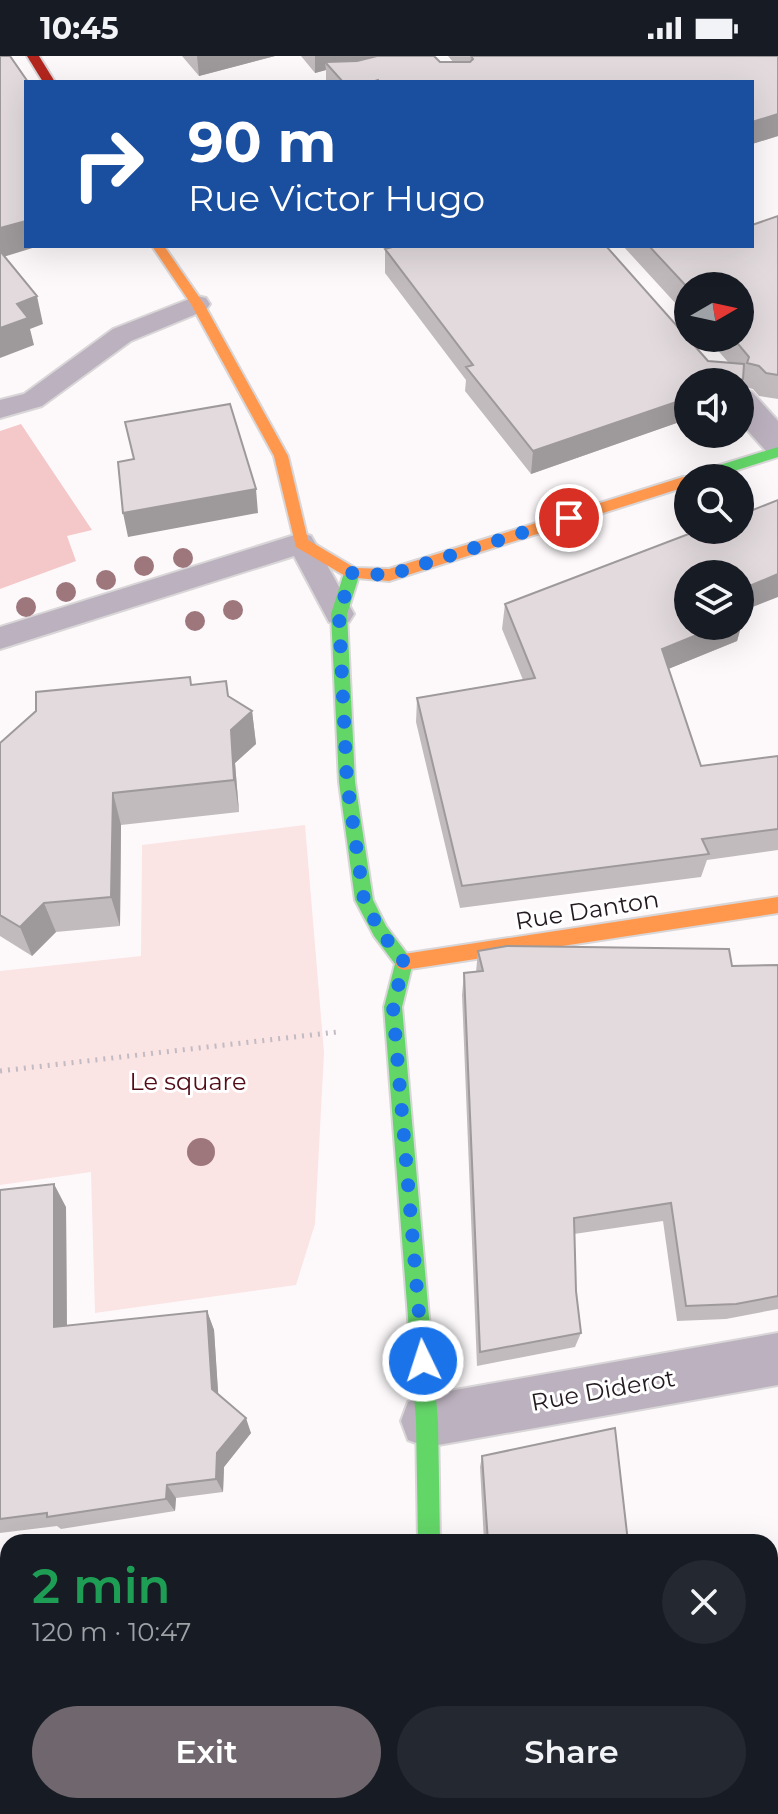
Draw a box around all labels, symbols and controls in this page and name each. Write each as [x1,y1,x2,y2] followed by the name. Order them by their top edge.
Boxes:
[40,10,119,47] text: 10:45
[188,108,336,176] text: 90 m
[56,112,160,216] icon: right
[188,176,485,220] text: Rue Victor Hugo
[674,272,754,352] north arrow
[674,272,754,640] map controls
[674,368,754,448] button: sound
[674,464,754,544] button: search
[535,484,603,552] pin
[547,496,591,540] icon: arrive
[674,560,754,640] button: layers
[513,884,661,936] street label: Rue Danton
[130,1067,246,1096] park label: Le square
[381,1319,465,1403] position arrow
[529,1363,677,1417] street label: Rue Diderot
[32,1557,170,1615] text: 2 min
[662,1560,746,1644] button: close
[32,1616,191,1648] text: 120 m · 10:47
[32,1706,381,1798] button: Exit
[397,1706,746,1798] button: Share

